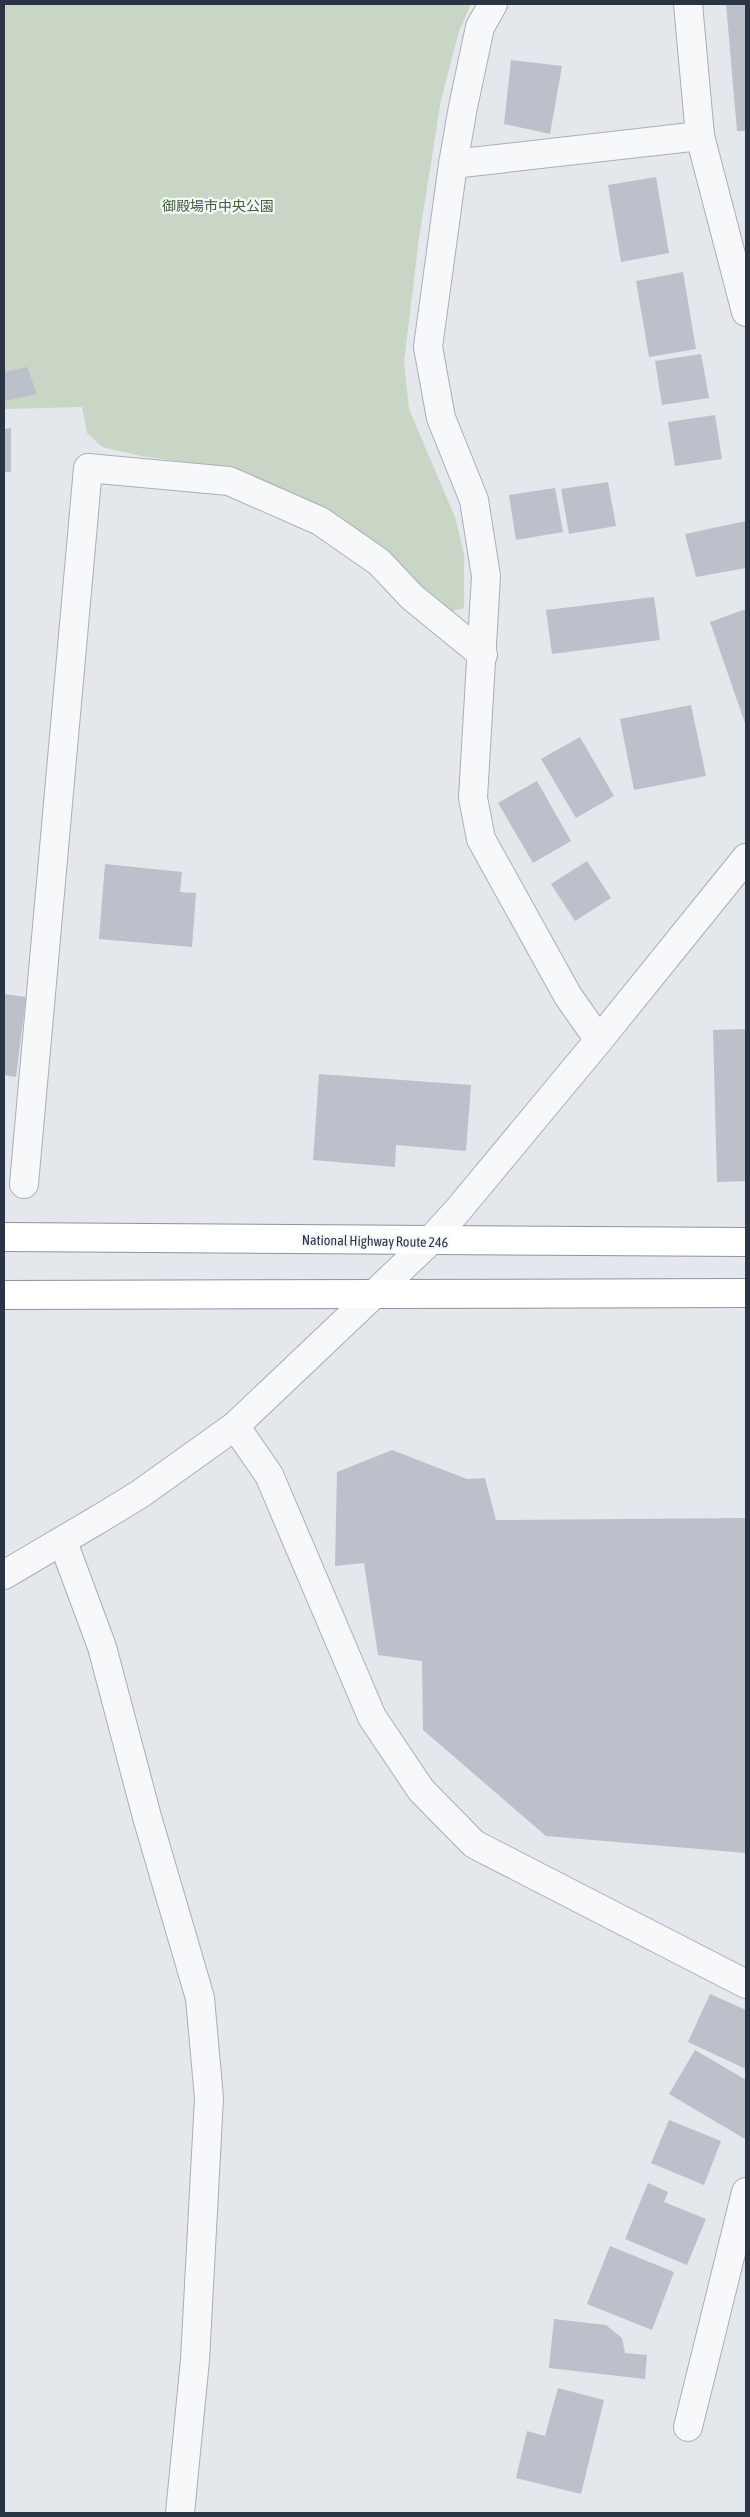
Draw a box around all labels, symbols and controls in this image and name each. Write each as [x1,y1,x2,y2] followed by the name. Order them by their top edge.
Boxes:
[162,198,274,214] park label: 御殿場市中央公園
[302,1232,449,1250] street label: National Highway Route 246

